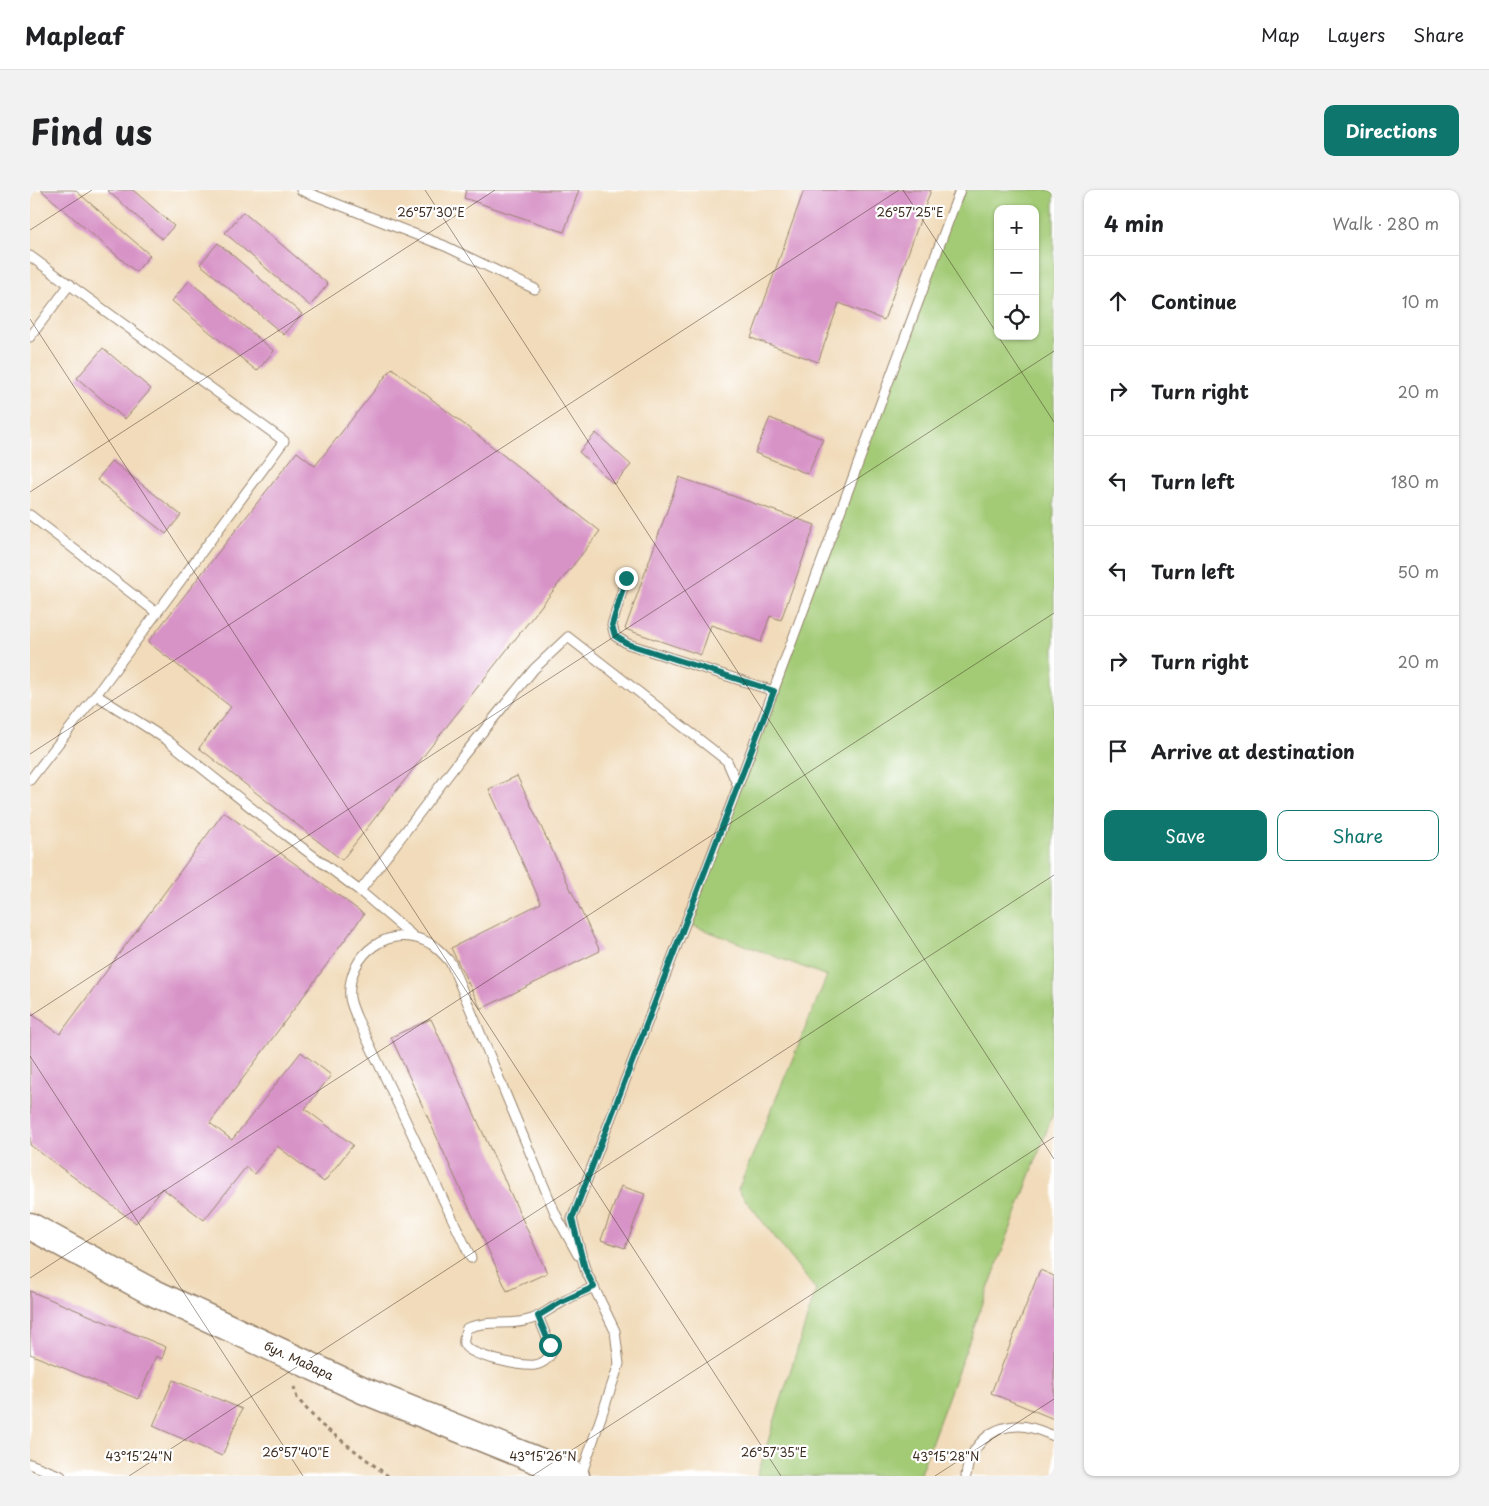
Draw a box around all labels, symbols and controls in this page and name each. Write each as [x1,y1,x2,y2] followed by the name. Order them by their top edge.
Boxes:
[25,17,124,53] text: Mapleaf
[1261,21,1300,48] text: Map
[1328,21,1385,48] text: Layers
[1413,21,1464,48] text: Share
[30,104,152,157] text: Find us
[1324,105,1459,156] button: Directions
[397,203,465,221] text: 26°57'30"E
[877,203,943,221] text: 26°57'25"E
[994,205,1039,340] map controls
[994,205,1039,250] button: +
[1104,207,1164,239] text: 4 min
[1332,211,1439,235] text: Walk · 280 m
[994,250,1039,295] button: −
[1104,287,1132,315] icon: ahead
[1151,287,1237,315] text: Continue
[1402,289,1439,313] text: 10 m
[994,295,1039,340] button: locate
[1104,377,1132,405] icon: right
[1151,377,1249,405] text: Turn right
[1398,379,1439,403] text: 20 m
[1104,467,1132,495] icon: left
[1151,467,1235,495] text: Turn left
[1391,469,1439,493] text: 180 m
[1104,557,1132,585] icon: left
[1151,557,1235,585] text: Turn left
[1398,559,1439,583] text: 50 m
[615,567,638,590] route end
[1104,647,1132,675] icon: right
[1151,647,1249,675] text: Turn right
[1398,649,1439,673] text: 20 m
[1104,737,1132,765] icon: arrive
[1151,737,1355,765] text: Arrive at destination
[1104,810,1267,861] button: Save
[1277,810,1439,861] button: Share
[539,1334,562,1357] route start
[261,1336,337,1384] street label: бул. Мадара
[262,1443,330,1461] text: 26°57'40"E
[741,1443,807,1461] text: 26°57'35"E
[106,1447,172,1465] text: 43°15'24"N
[509,1447,577,1465] text: 43°15'26"N
[913,1447,979,1465] text: 43°15'28"N

